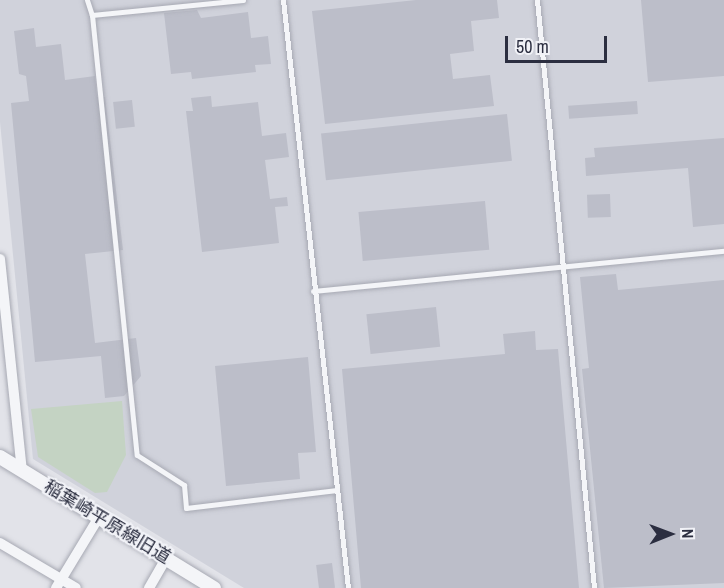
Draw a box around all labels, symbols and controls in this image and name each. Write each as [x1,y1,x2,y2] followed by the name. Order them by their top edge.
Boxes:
[508,24,610,62] scale bar
[516,34,549,59] text: 50 m
[40,476,174,568] street label: 稲葉崎平原線旧道
[640,504,700,564] north arrow
[677,529,699,539] text: N

